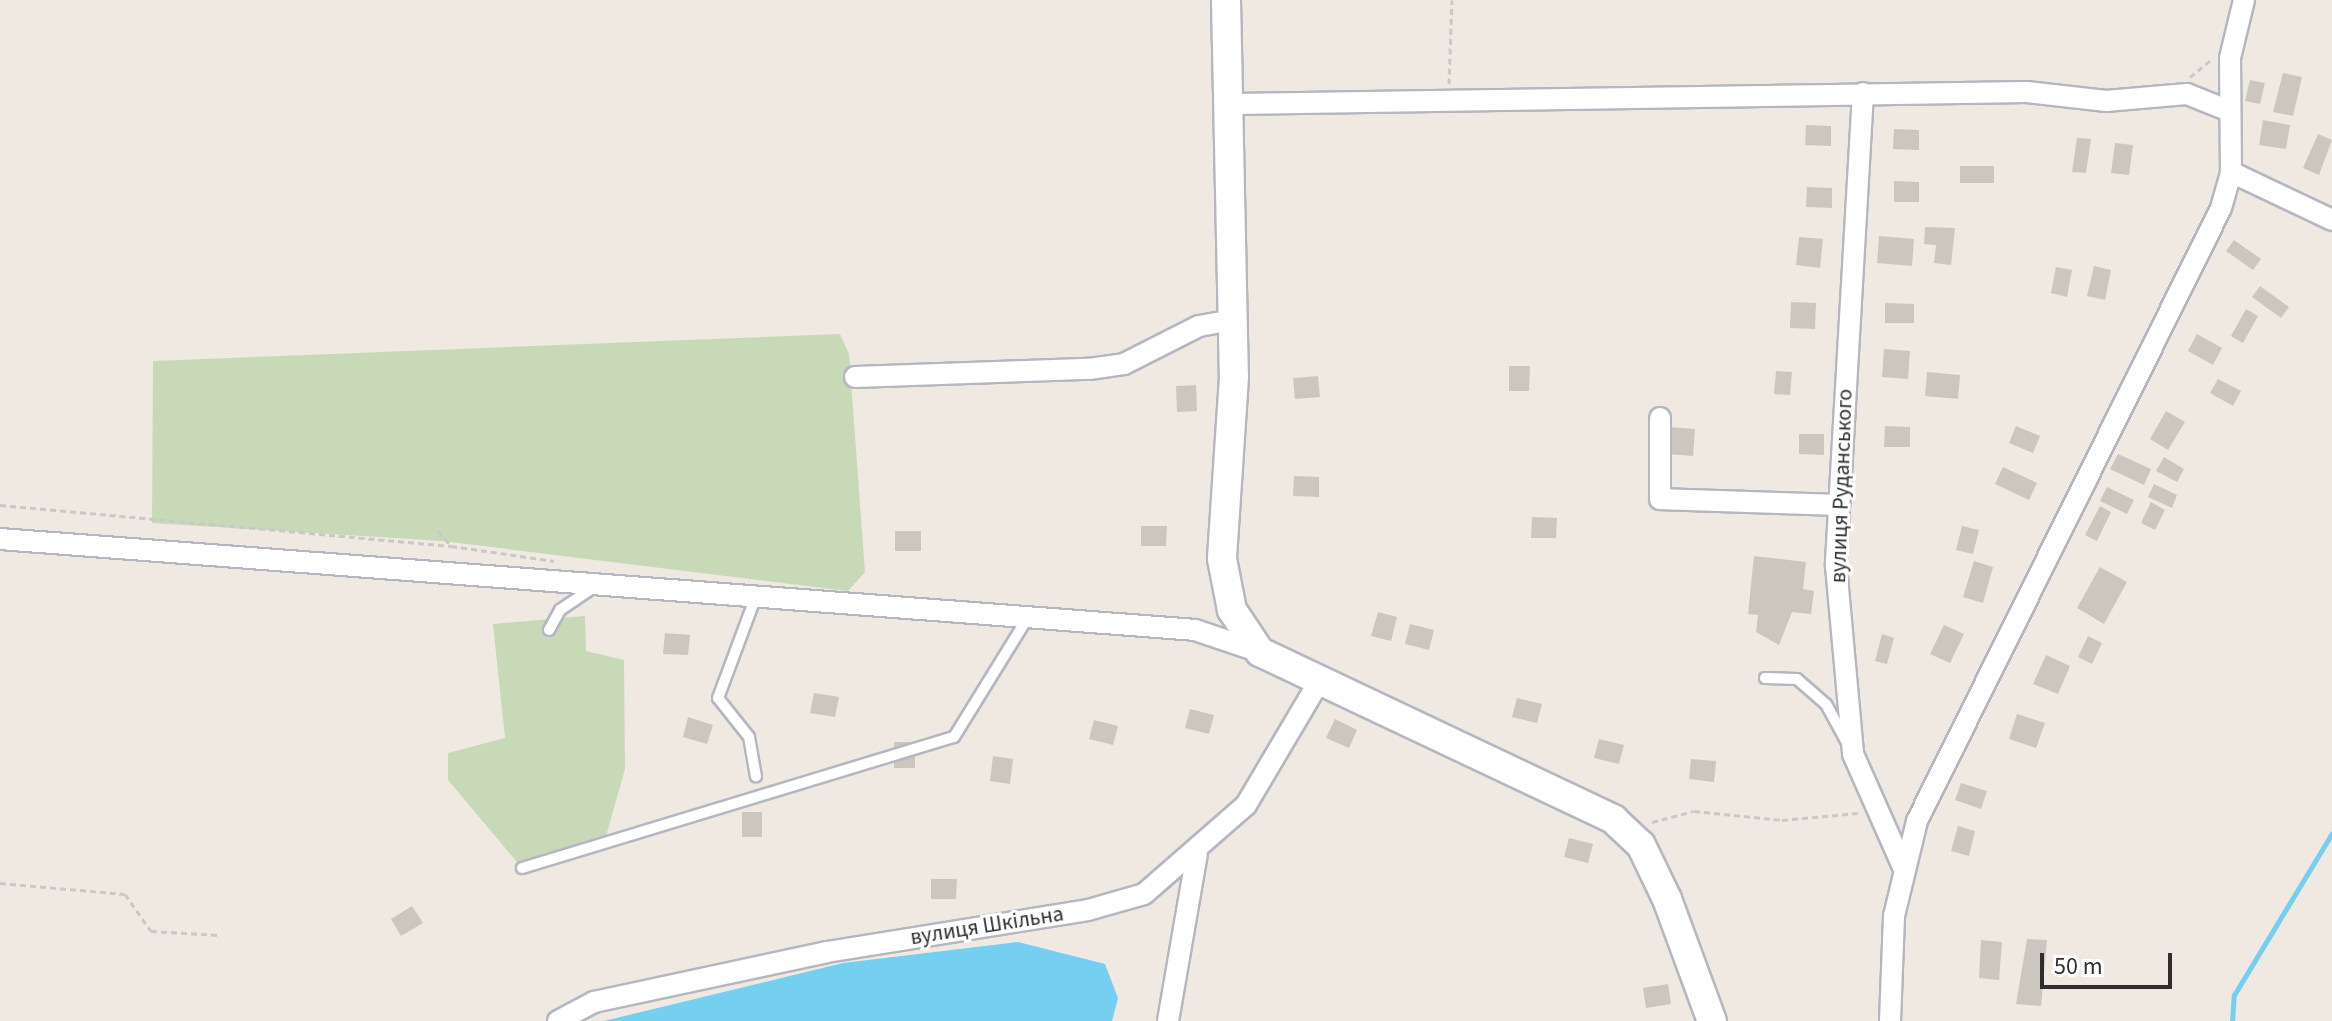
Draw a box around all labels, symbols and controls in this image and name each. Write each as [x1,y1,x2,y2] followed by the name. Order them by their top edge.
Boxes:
[1825,388,1859,584] street label: вулиця Руданського
[908,901,1066,951] street label: вулиця Шкільна
[2044,937,2176,987] scale bar
[2054,949,2103,984] text: 50 m

